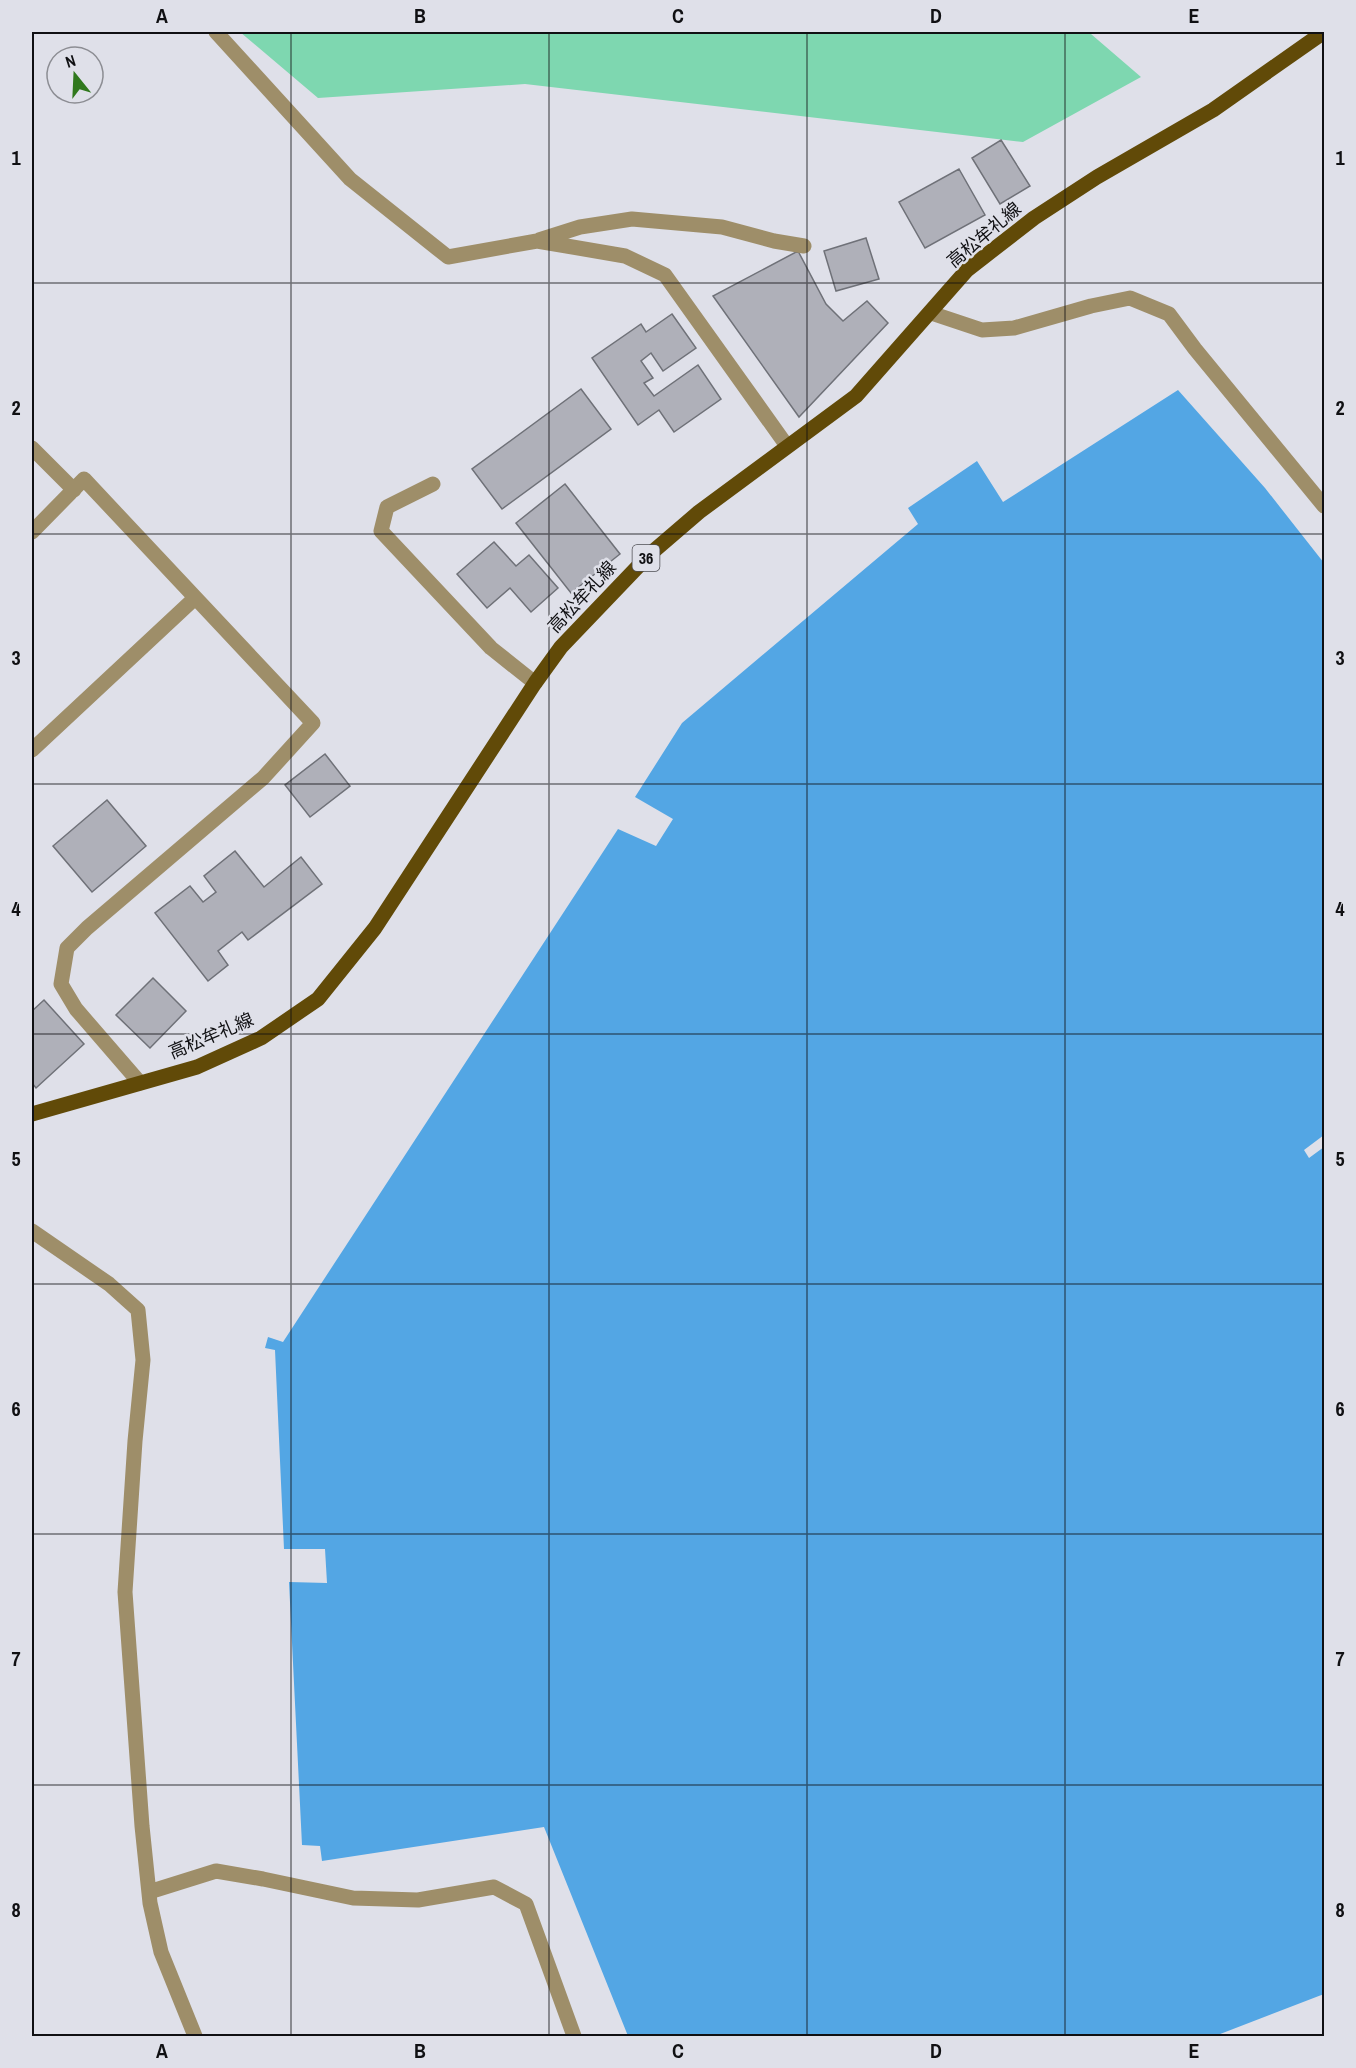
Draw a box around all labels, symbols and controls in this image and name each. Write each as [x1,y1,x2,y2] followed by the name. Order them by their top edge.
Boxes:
[156,2,168,29] text: A
[414,2,426,29] text: B
[672,2,684,29] text: C
[930,2,942,29] text: D
[1189,2,1200,29] text: E
[45,45,105,105] north arrow
[62,49,78,73] text: N
[11,144,21,171] text: 1
[1335,144,1345,171] text: 1
[941,196,1026,273] street label: 高松牟礼線
[11,394,21,421] text: 2
[1335,394,1345,421] text: 2
[632,545,660,571] road number: 36
[542,555,621,638] street label: 高松牟礼線
[11,644,21,671] text: 3
[1335,644,1345,671] text: 3
[11,895,21,922] text: 4
[1335,895,1345,922] text: 4
[164,1006,257,1065] street label: 高松牟礼線
[11,1145,21,1172] text: 5
[1335,1145,1345,1172] text: 5
[11,1395,21,1422] text: 6
[1335,1395,1345,1422] text: 6
[11,1645,21,1672] text: 7
[1335,1645,1345,1672] text: 7
[11,1896,21,1923] text: 8
[1335,1896,1345,1923] text: 8
[156,2037,168,2064] text: A
[414,2037,426,2064] text: B
[672,2037,684,2064] text: C
[930,2037,942,2064] text: D
[1189,2037,1200,2064] text: E

